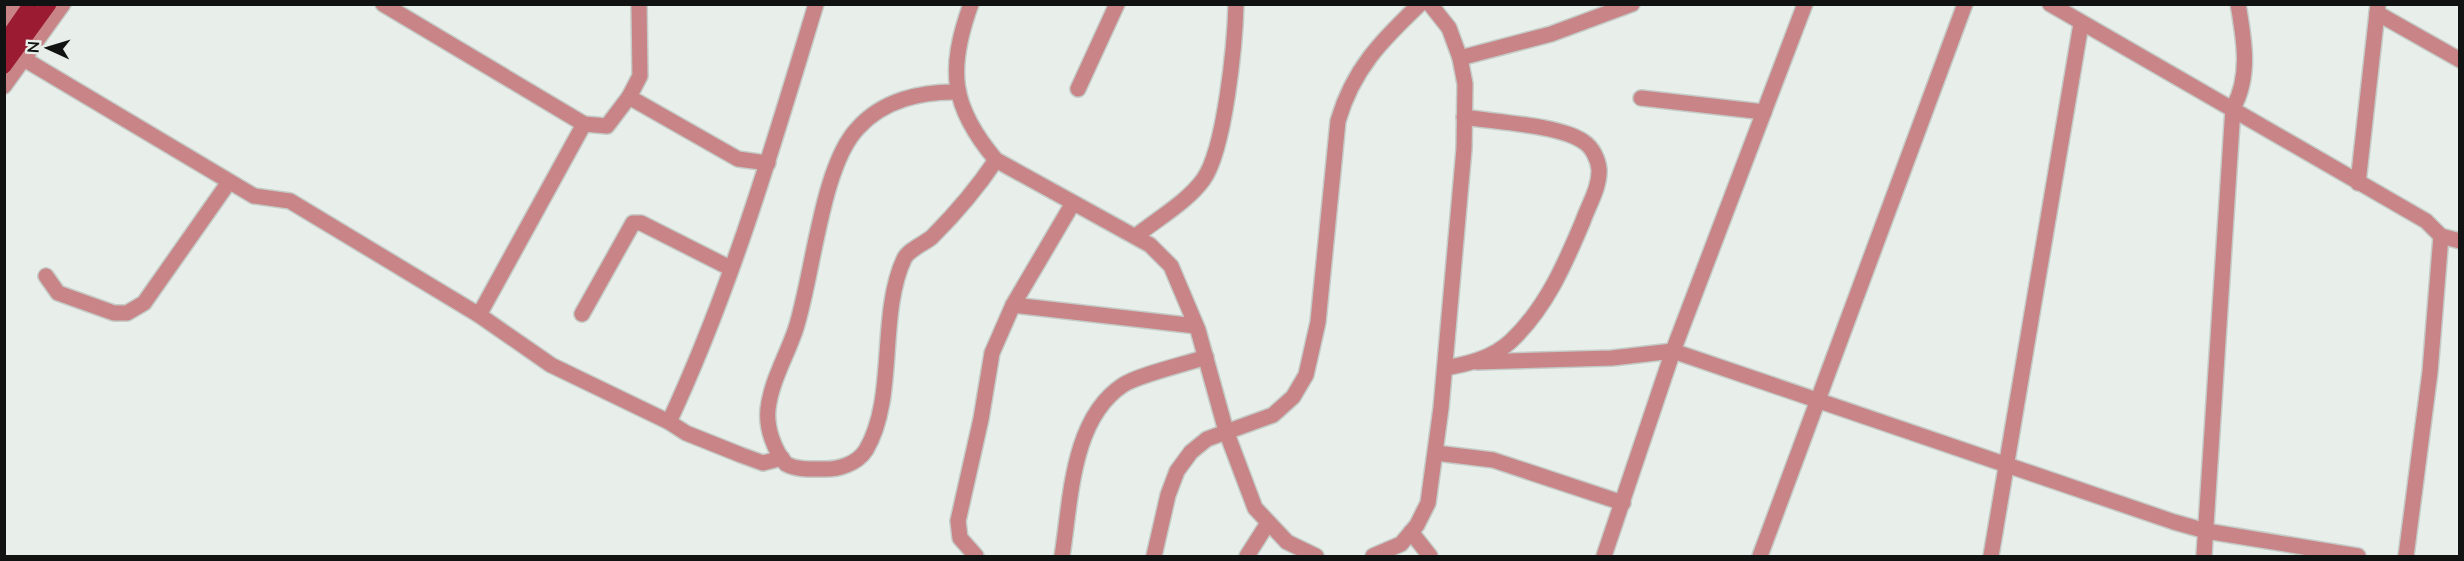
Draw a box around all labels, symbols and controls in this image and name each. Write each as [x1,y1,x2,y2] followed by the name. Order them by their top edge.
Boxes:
[18,18,78,78] north arrow
[23,40,43,54] text: N

